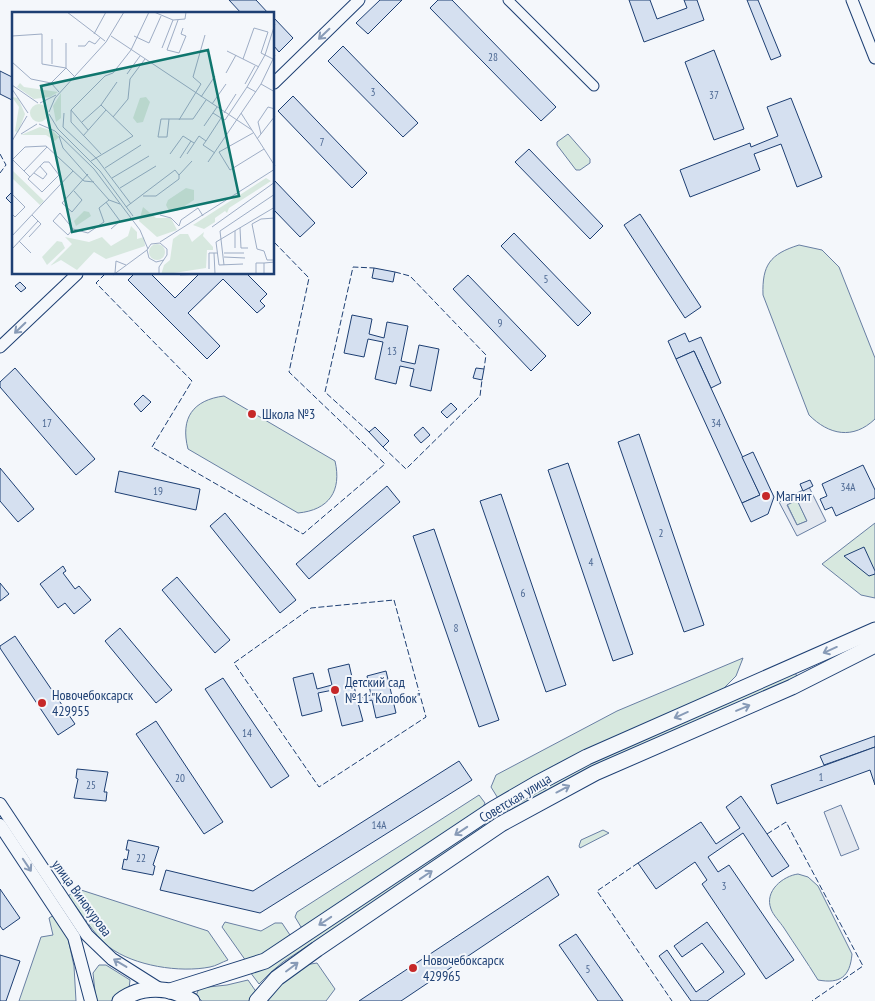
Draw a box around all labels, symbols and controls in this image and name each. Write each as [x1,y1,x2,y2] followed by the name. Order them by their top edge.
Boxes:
[12,12,275,275] inset map
[318,28,331,40] one-way arrow
[488,50,498,64] house number: 28
[371,85,376,99] house number: 3
[709,88,719,102] house number: 37
[320,135,325,149] house number: 7
[544,272,549,286] house number: 5
[498,316,503,330] house number: 9
[14,322,26,334] one-way arrow
[387,344,397,358] house number: 13
[262,405,315,423] place label: Школа №3
[246,408,258,420] marker: Школа №3
[42,416,52,430] house number: 17
[711,416,721,430] house number: 34
[840,480,856,494] house number: 34А
[153,484,163,498] house number: 19
[776,487,812,505] place label: Магнит
[760,490,772,502] marker: Магнит
[659,526,664,540] house number: 2
[589,555,594,569] house number: 4
[521,586,526,600] house number: 6
[454,621,459,635] house number: 8
[823,645,838,655] one-way arrow
[345,673,421,707] place label: Детский сад №11 "Колобок"
[329,684,341,696] marker: Детский сад №11 "Колобок"
[52,686,134,720] place label: Новочебоксарск 429955
[36,697,48,709] marker: Новочебоксарск 429955
[735,702,750,712] one-way arrow
[674,710,689,720] one-way arrow
[242,726,252,740] house number: 14
[476,769,554,827] street label: Советская улица
[819,770,824,784] house number: 1
[175,771,185,785] house number: 20
[86,778,96,792] house number: 25
[556,784,571,794] one-way arrow
[371,818,387,832] house number: 14А
[454,826,468,836] one-way arrow
[136,851,146,865] house number: 22
[48,856,116,940] street label: улица Винокурова
[22,858,32,872] one-way arrow
[419,870,433,880] one-way arrow
[722,879,727,893] house number: 3
[319,916,333,926] one-way arrow
[423,951,505,985] place label: Новочебоксарск 429965
[114,958,128,968] one-way arrow
[285,962,299,972] one-way arrow
[407,962,419,974] marker: Новочебоксарск 429965
[586,962,591,976] house number: 5

